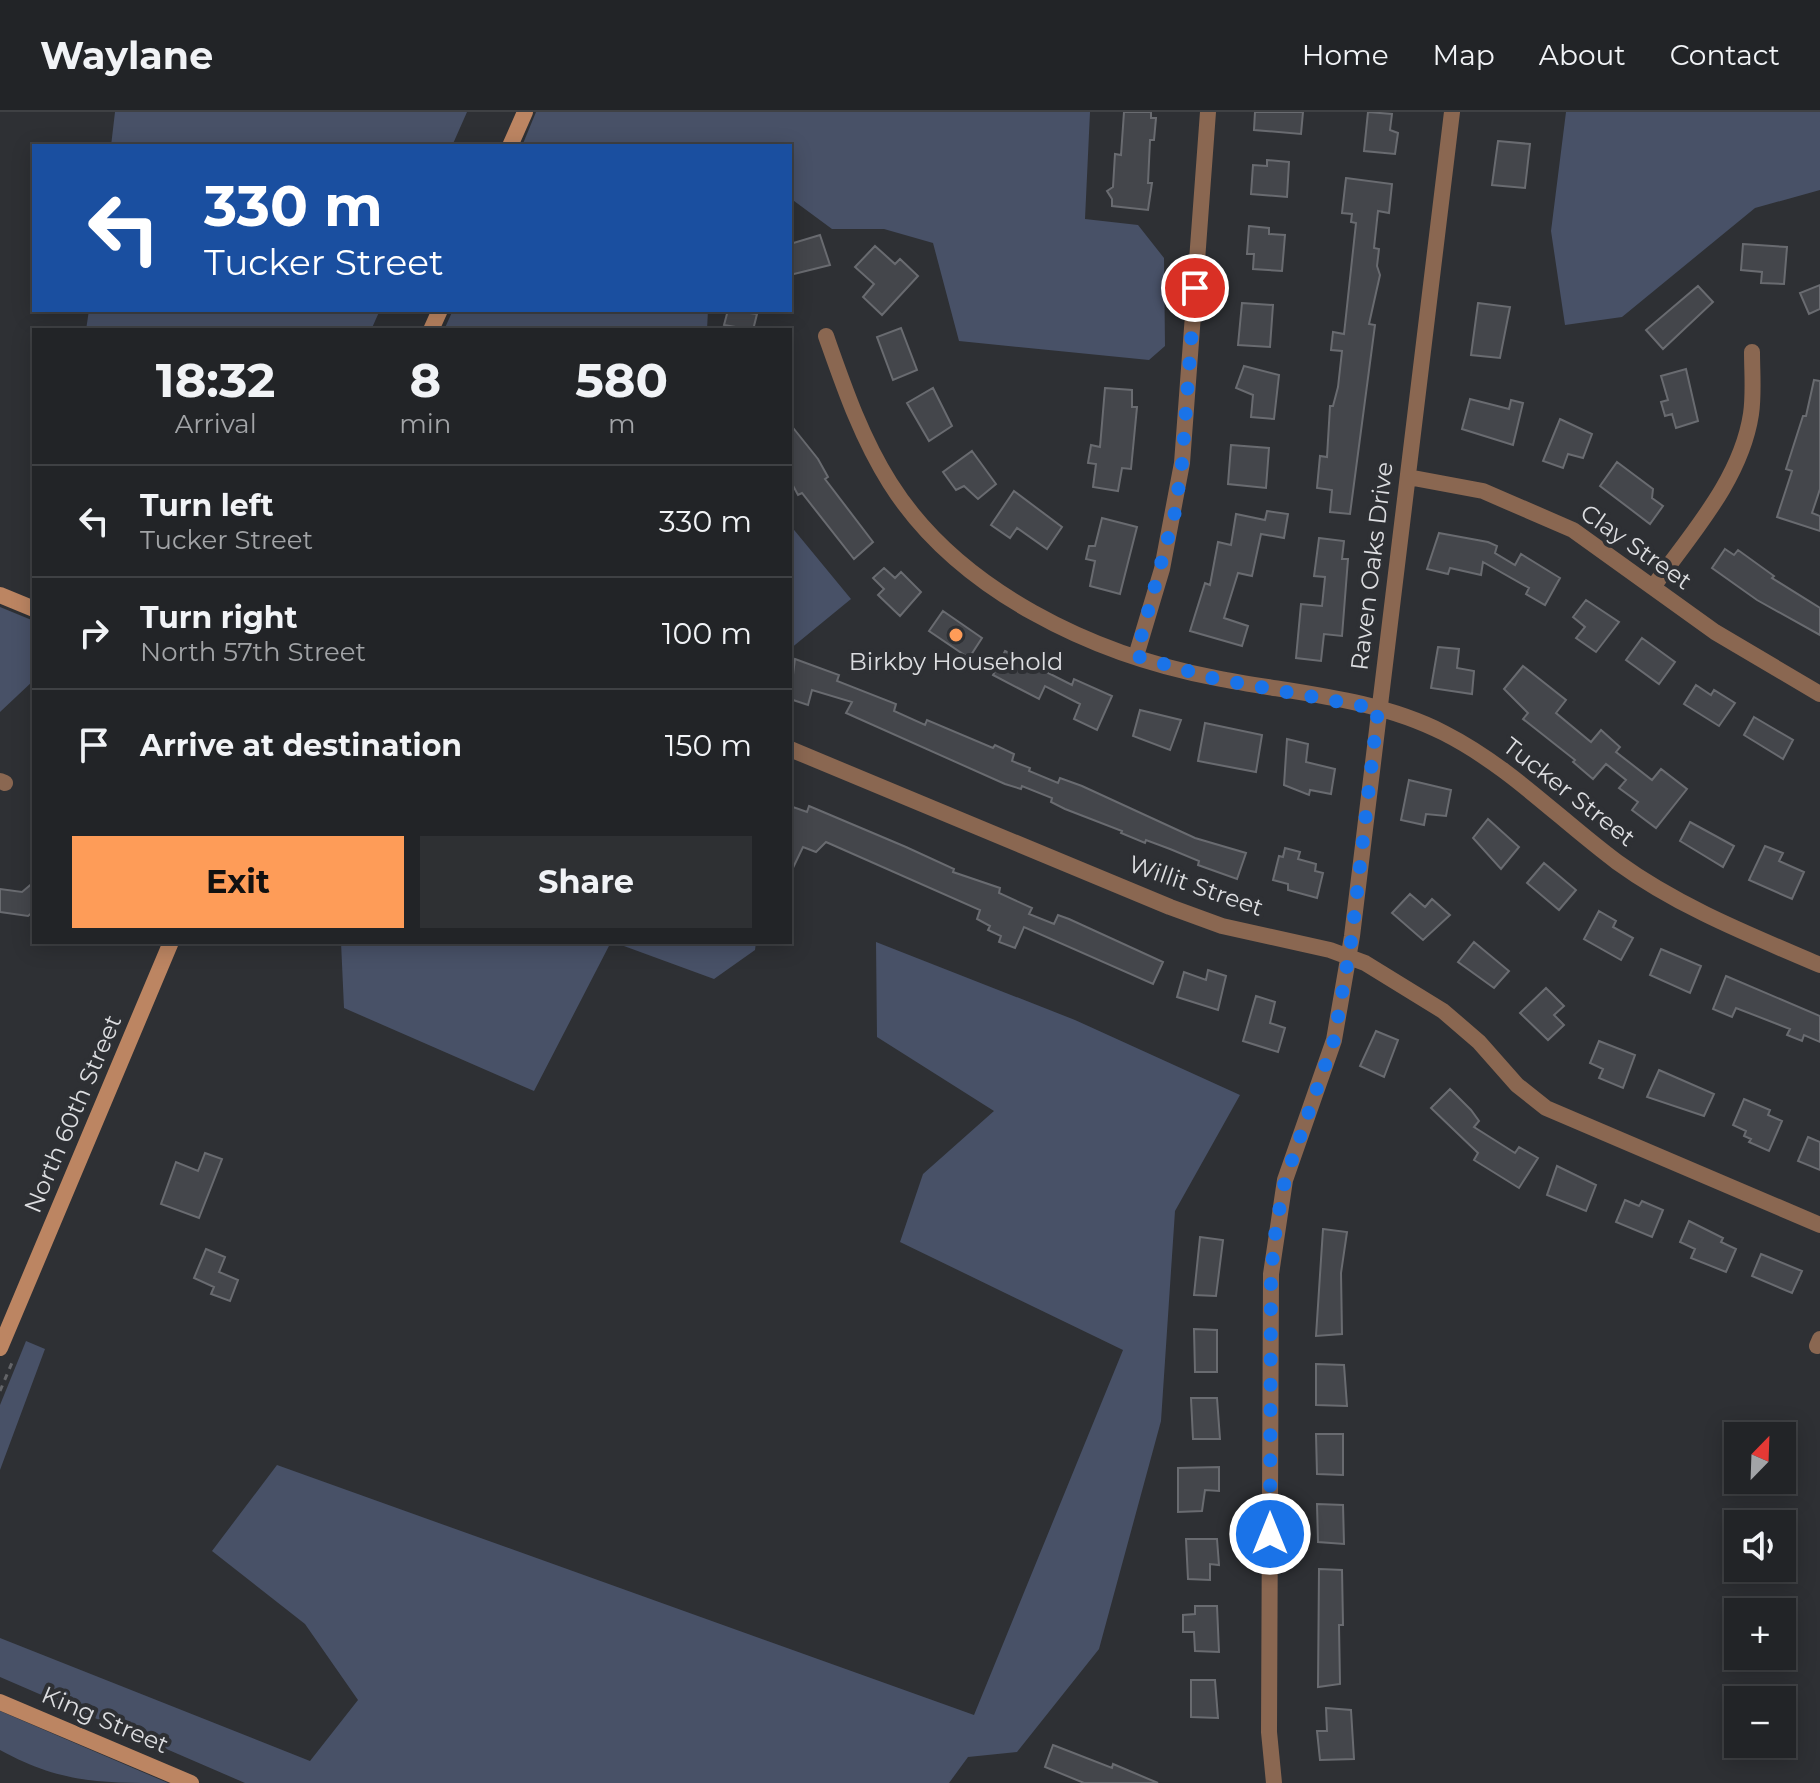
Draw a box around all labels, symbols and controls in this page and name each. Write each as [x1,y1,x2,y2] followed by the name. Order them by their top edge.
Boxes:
[40,32,213,79] text: Waylane
[1302,38,1389,72] text: Home
[1433,38,1495,72] text: Map
[1539,38,1626,72] text: About
[1670,38,1780,72] text: Contact
[204,172,383,240] text: 330 m
[72,176,176,280] icon: left
[204,240,444,284] text: Tucker Street
[1161,254,1229,322] pin
[1173,266,1217,310] icon: arrive
[156,351,275,409] text: 18:32
[410,351,441,409] text: 8
[575,351,668,409] text: 580
[175,408,257,440] text: Arrival
[399,408,451,440] text: min
[608,408,635,440] text: m
[1344,460,1399,672] street label: Raven Oaks Drive
[140,487,273,524] text: Turn left
[1575,498,1698,596] street label: Clay Street
[72,499,116,543] icon: left
[659,503,752,540] text: 330 m
[140,524,313,556] text: Tucker Street
[140,599,297,636] text: Turn right
[72,611,116,655] icon: right
[662,615,752,652] text: 100 m
[947,626,965,644] marker: Birkby Household
[140,636,366,668] text: North 57th Street
[849,647,1063,676] place label: Birkby Household
[72,723,116,767] icon: arrive
[140,727,462,764] text: Arrive at destination
[665,727,752,764] text: 150 m
[1497,731,1641,852] street label: Tucker Street
[72,836,404,928] button: Exit
[420,836,752,928] button: Share
[1125,849,1268,922] street label: Willit Street
[18,1010,127,1217] street label: North 60th Street
[1724,1422,1796,1494] north arrow
[1724,1422,1796,1758] map controls
[1228,1492,1312,1576] position arrow
[1724,1510,1796,1582] button: sound
[1724,1598,1796,1670] button: +
[37,1680,173,1759] street label: King Street
[1724,1686,1796,1758] button: −

